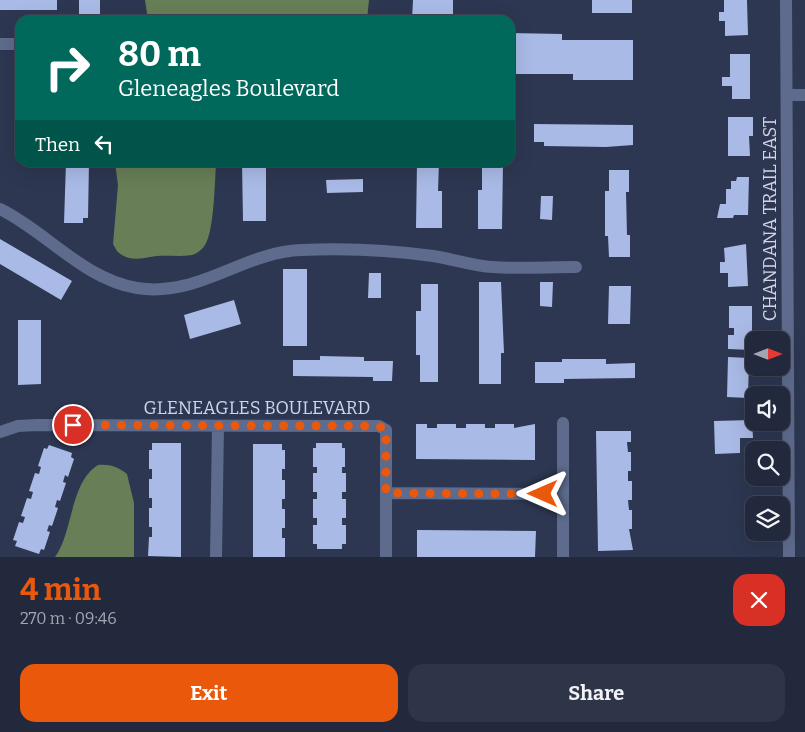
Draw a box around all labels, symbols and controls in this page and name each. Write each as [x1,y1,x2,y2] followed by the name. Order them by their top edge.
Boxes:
[118,33,201,75] text: 80 m
[35,35,100,100] icon: right
[118,75,339,102] text: Gleneagles Boulevard
[759,116,781,321] street label: CHANDANA TRAIL EAST
[90,130,118,158] icon: left
[35,133,80,156] text: Then
[745,331,790,376] north arrow
[745,331,790,541] map controls
[745,386,790,431] button: sound
[143,397,371,419] street label: GLENEAGLES BOULEVARD
[52,404,94,446] pin
[59,411,87,439] icon: arrive
[745,441,790,486] button: search
[516,467,568,519] position arrow
[745,496,790,541] button: layers
[20,572,101,608] text: 4 min
[733,574,785,626] button: close
[20,609,117,628] text: 270 m · 09:46
[20,664,398,722] button: Exit
[408,664,785,722] button: Share

